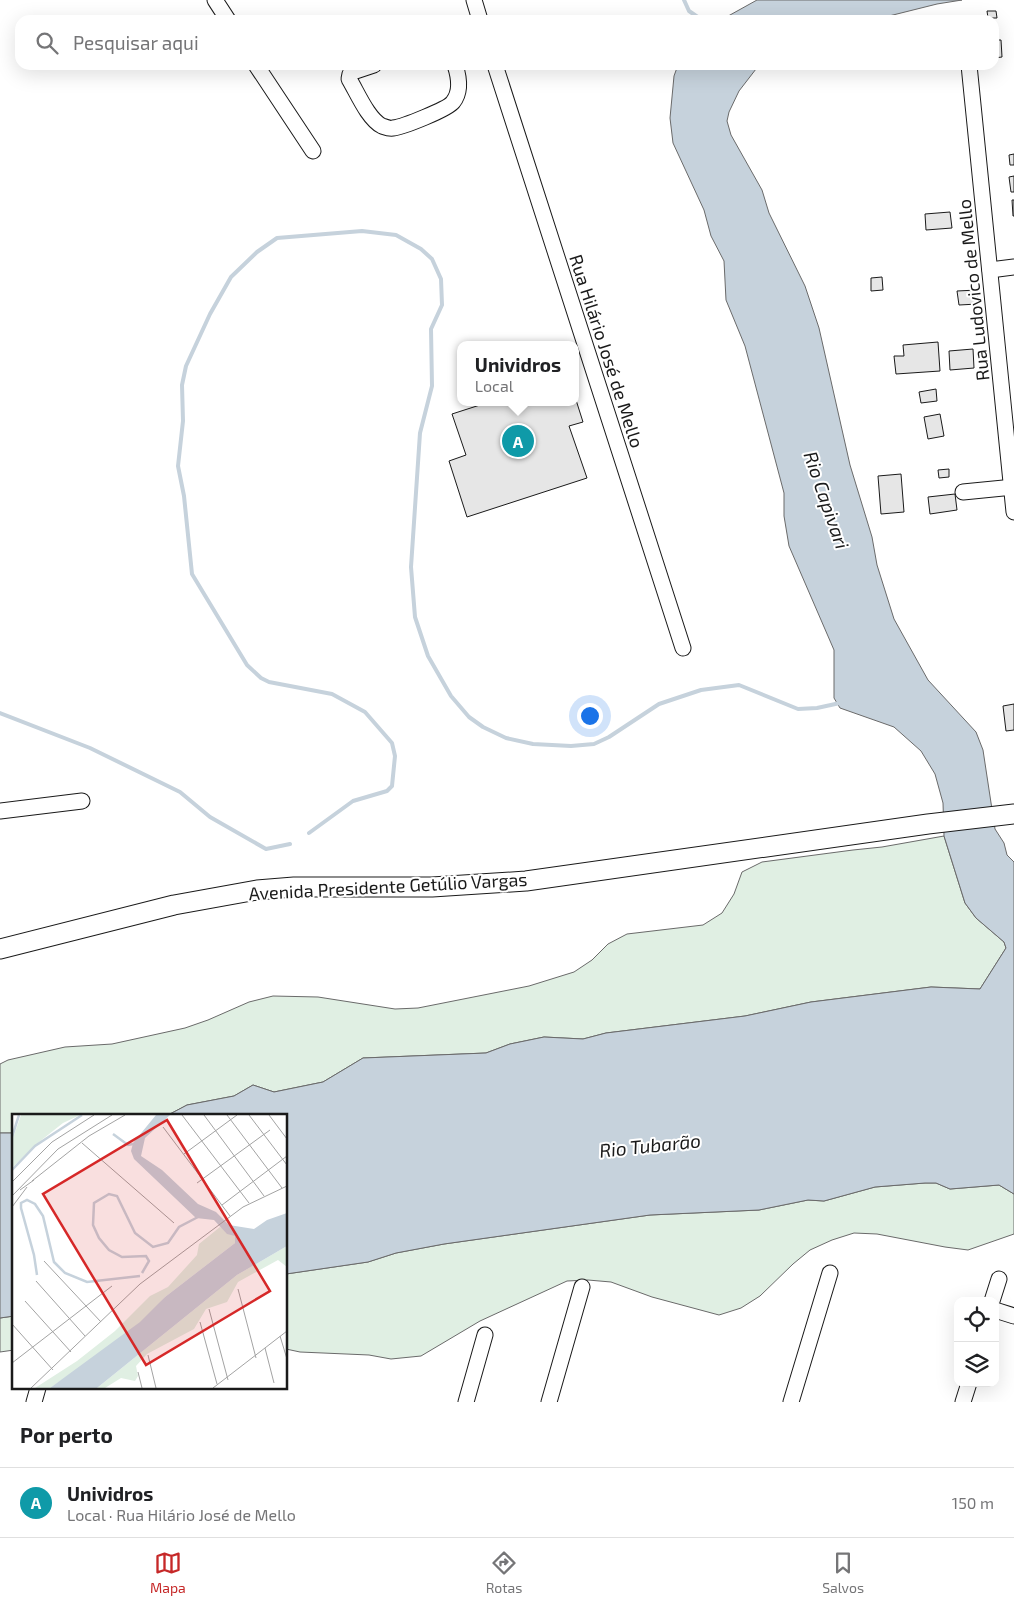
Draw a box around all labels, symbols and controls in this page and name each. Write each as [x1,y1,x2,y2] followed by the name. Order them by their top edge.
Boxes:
[15,15,999,70] search box
[33,29,61,57] icon: search
[73,31,199,54] text: Pesquisar aqui
[953,198,993,382] street label: Rua Ludovico de Mello
[565,251,649,451] street label: Rua Hilário José de Mello
[457,341,579,406] popup
[475,353,561,376] text: Unividros
[475,376,513,395] text: Local
[502,422,534,460] pin: A
[800,448,855,552] water label: Rio Capivari
[577,703,603,729] your location
[248,868,528,904] street label: Avenida Presidente Getúlio Vargas
[12,1114,288,1390] inset map
[598,1128,702,1162] water label: Rio Tubarão
[954,1297,999,1387] map controls
[954,1297,999,1342] button: locate
[954,1342,999,1387] button: layers
[20,1422,113,1447] text: Por perto
[67,1482,153,1505] text: Unividros
[31,1493,41,1512] text: A
[952,1493,994,1512] text: 150 m
[67,1505,296,1524] text: Local · Rua Hilário José de Mello
[150,1549,186,1596] tab: Mapa
[486,1549,522,1596] tab: Rotas
[822,1549,864,1596] tab: Salvos

